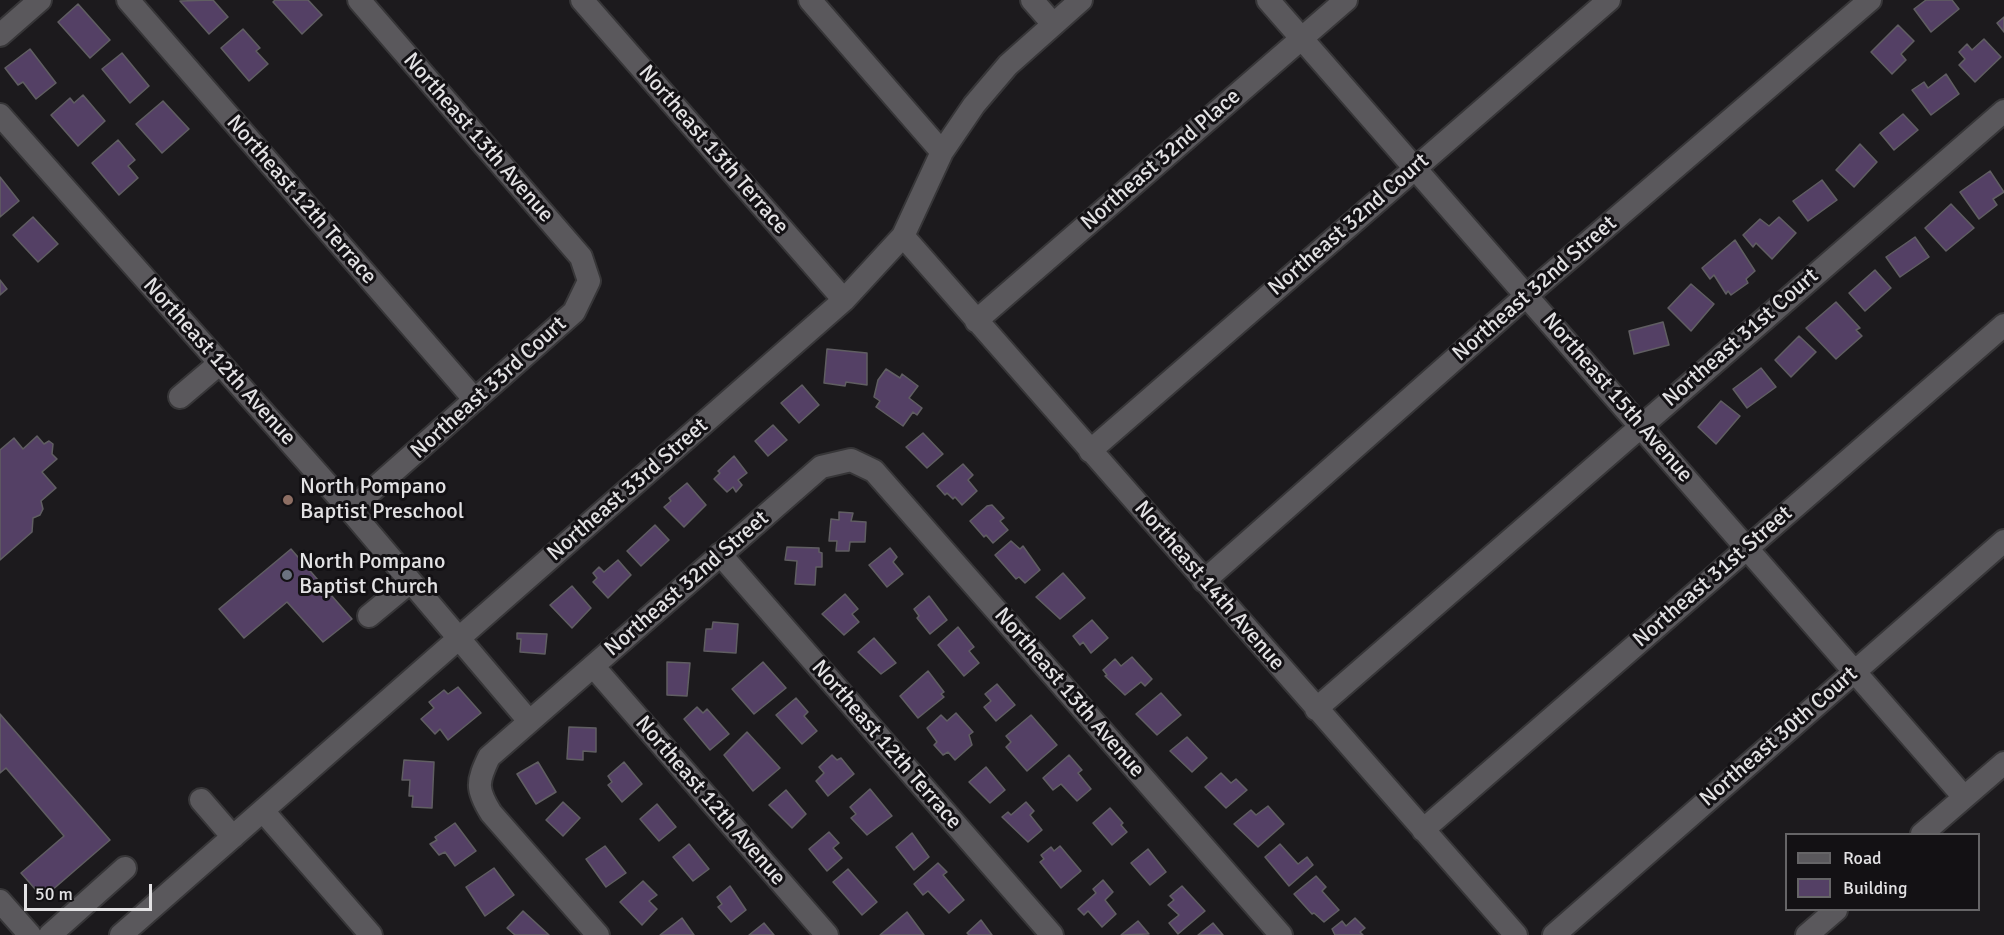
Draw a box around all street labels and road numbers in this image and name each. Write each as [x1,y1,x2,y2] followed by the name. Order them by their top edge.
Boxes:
[397,48,559,228] street label: Northeast 13th Avenue
[632,60,794,240] street label: Northeast 13th Terrace
[1076,84,1246,236] street label: Northeast 32nd Place
[220,110,382,290] street label: Northeast 12th Terrace
[1263,148,1435,302] street label: Northeast 32nd Court
[1448,211,1622,367] street label: Northeast 32nd Street
[1658,263,1824,413] street label: Northeast 31st Court
[137,273,301,451] street label: Northeast 12th Avenue
[1536,308,1698,488] street label: Northeast 15th Avenue
[406,311,572,465] street label: Northeast 33rd Court
[542,413,714,567] street label: Northeast 33rd Street
[1128,496,1290,676] street label: Northeast 14th Avenue
[1628,501,1798,653] street label: Northeast 31st Street
[600,506,774,662] street label: Northeast 32nd Street
[988,603,1150,783] street label: Northeast 13th Avenue
[805,655,967,835] street label: Northeast 12th Terrace
[1695,661,1863,813] street label: Northeast 30th Court
[629,711,791,891] street label: Northeast 12th Avenue

